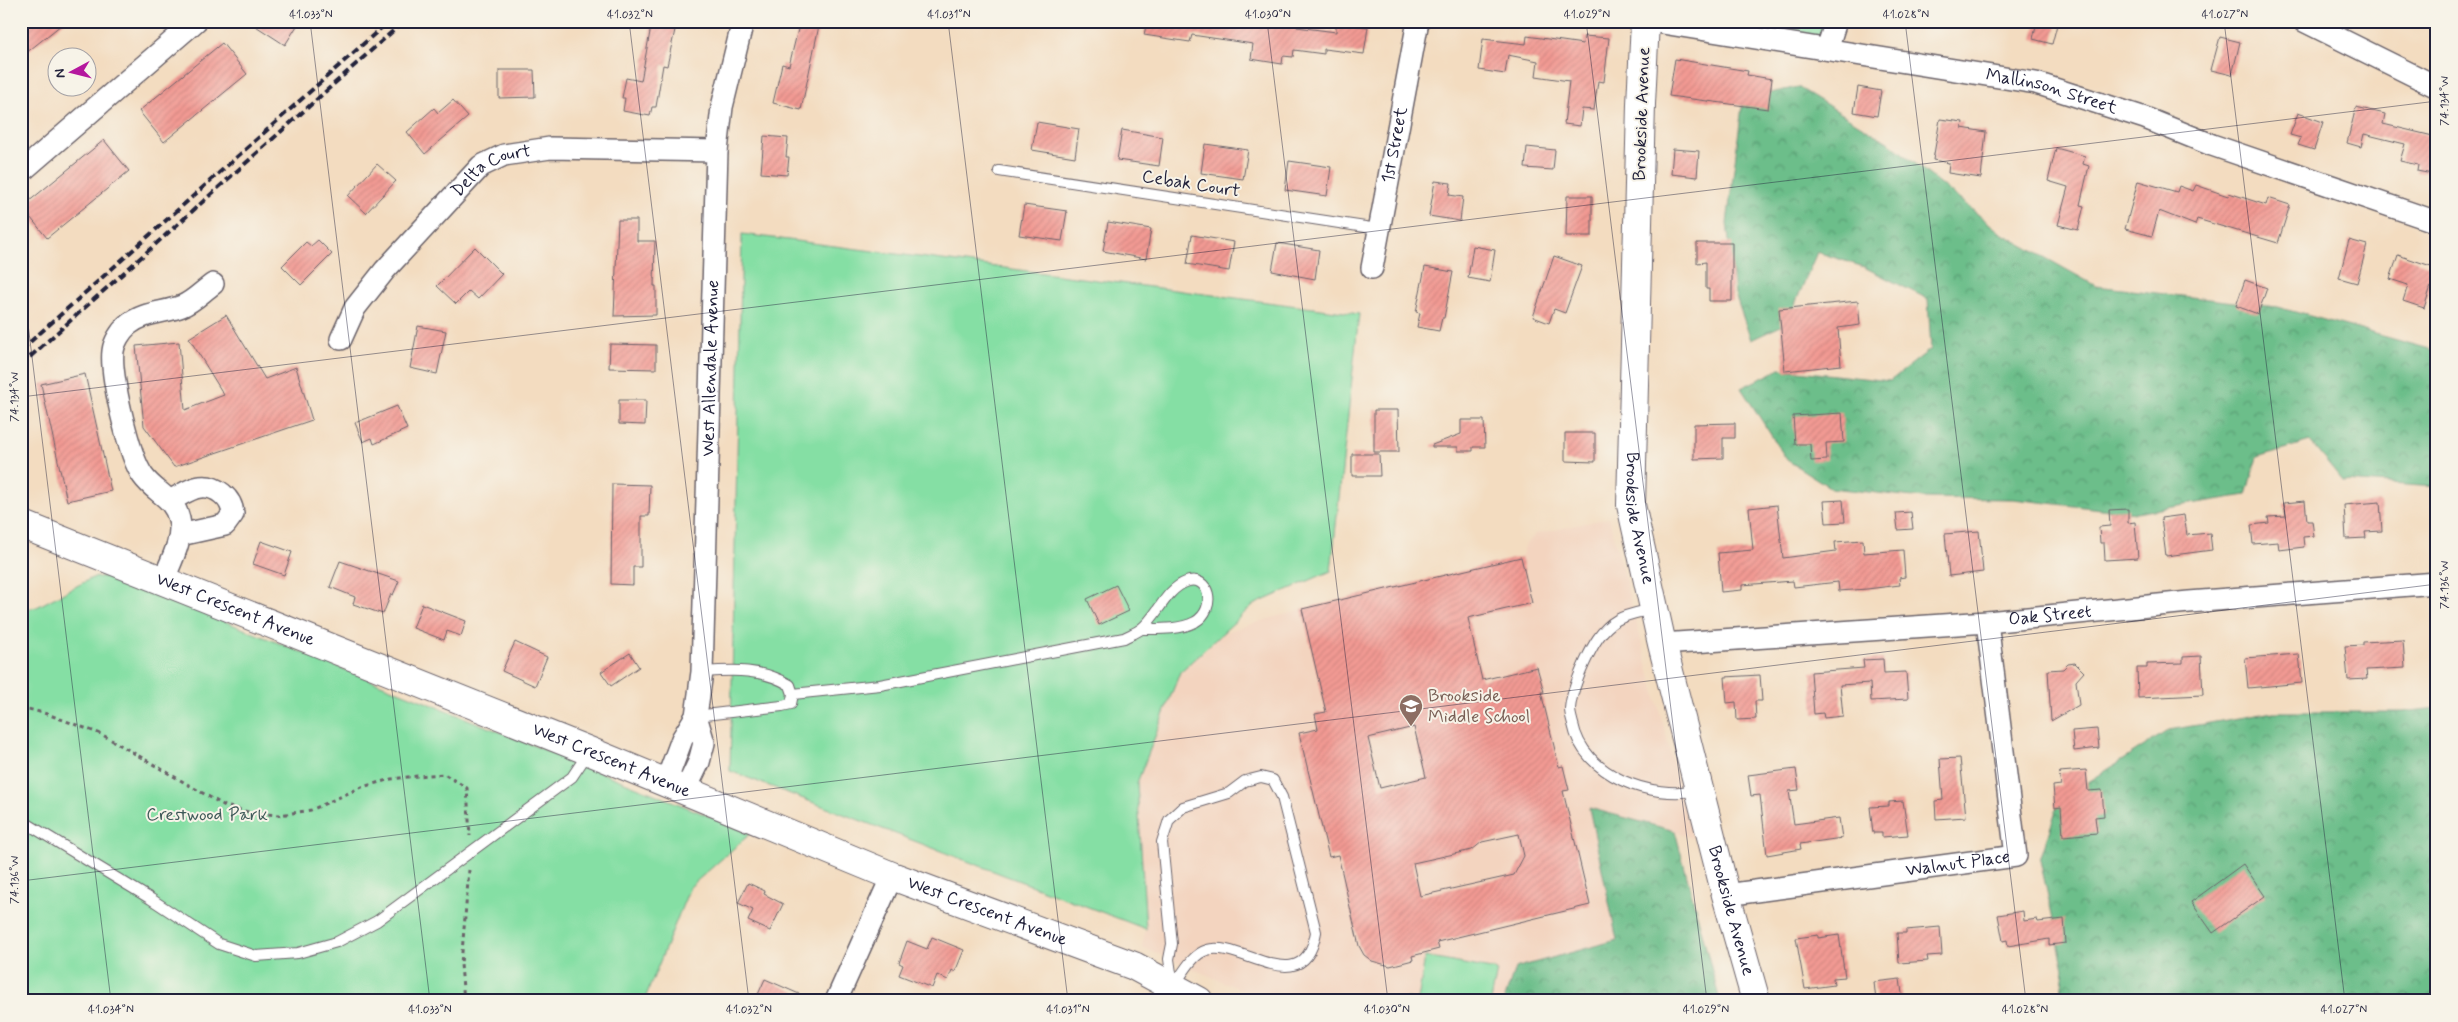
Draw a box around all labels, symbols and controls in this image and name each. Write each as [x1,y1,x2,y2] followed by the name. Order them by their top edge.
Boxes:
[289,7,333,23] text: 41.033°N
[607,7,653,23] text: 41.032°N
[927,7,971,23] text: 41.031°N
[1245,7,1291,23] text: 41.030°N
[1564,7,1610,23] text: 41.029°N
[1883,7,1929,23] text: 41.028°N
[2202,7,2248,23] text: 41.027°N
[1628,47,1656,181] street label: Brookside Avenue
[48,48,98,98] north arrow
[1984,63,2121,120] street label: Mallinson Street
[51,68,70,79] text: N
[2437,76,2453,126] text: 74.134°W
[1376,105,1414,185] street label: 1st Street
[446,139,533,202] street label: Delta Court
[1140,164,1242,204] street label: Cebak Court
[696,280,725,457] street label: West Allendale Avenue
[7,372,23,422] text: 74.134°W
[1619,451,1660,587] street label: Brookside Avenue
[2437,561,2453,609] text: 74.136°W
[153,567,318,652] street label: West Crescent Avenue
[2007,600,2093,632] street label: Oak Street
[1428,684,1530,729] place label: Brookside Middle School
[1398,693,1424,727] school or university icon: Brookside Middle School
[529,718,694,804] street label: West Crescent Avenue
[146,803,268,827] park label: Crestwood Park
[1702,843,1760,979] street label: Brookside Avenue
[1904,845,2012,883] street label: Walnut Place
[7,856,23,904] text: 74.136°W
[904,871,1071,952] street label: West Crescent Avenue
[88,1002,134,1018] text: 41.034°N
[408,1002,452,1018] text: 41.033°N
[726,1002,772,1018] text: 41.032°N
[1046,1002,1090,1018] text: 41.031°N
[1364,1002,1410,1018] text: 41.030°N
[1683,1002,1729,1018] text: 41.029°N
[2002,1002,2048,1018] text: 41.028°N
[2321,1002,2367,1018] text: 41.027°N

